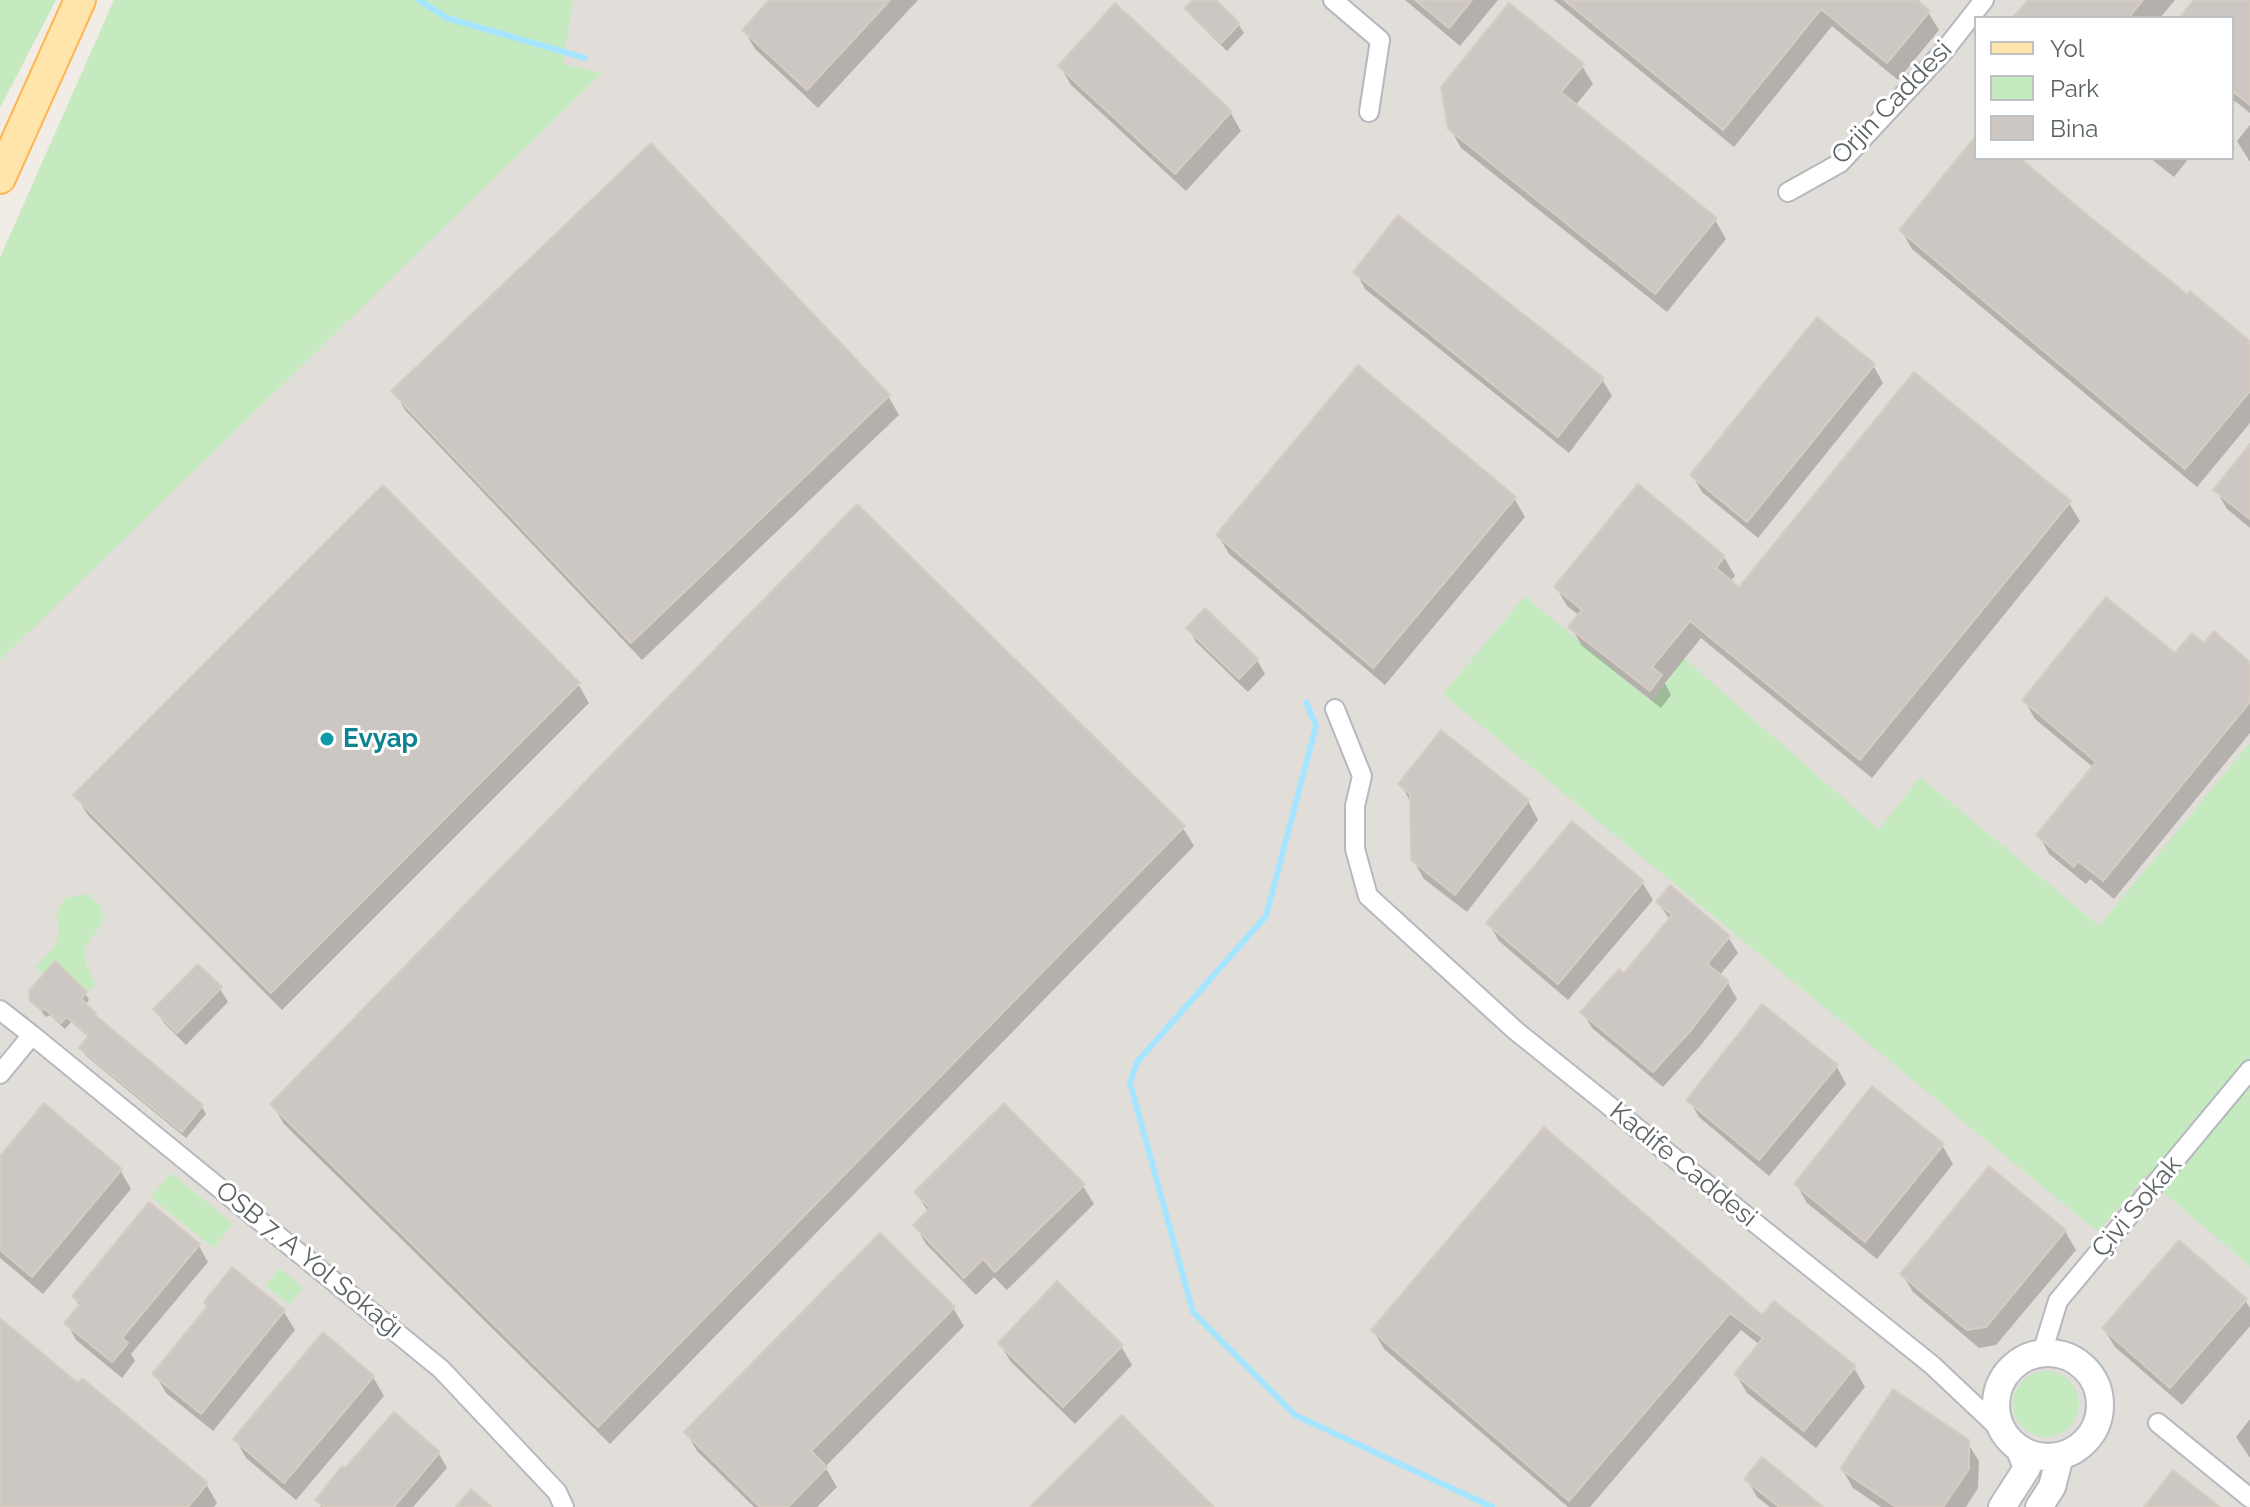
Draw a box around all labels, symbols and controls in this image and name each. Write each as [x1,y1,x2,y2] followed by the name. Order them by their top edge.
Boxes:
[1974,16,2234,160] legend
[2050,34,2084,63] text: Yol
[1825,35,1959,171] street label: Orjin Caddesi
[2050,74,2099,103] text: Park
[2050,114,2098,143] text: Bina
[343,723,418,755] place label: Evyap
[318,730,336,748] marker: Evyap
[1603,1096,1763,1234] street label: Kadife Caddesi
[2086,1150,2188,1264] street label: Çivi Sokak
[209,1175,409,1345] street label: OSB 7. A Yol Sokağı

